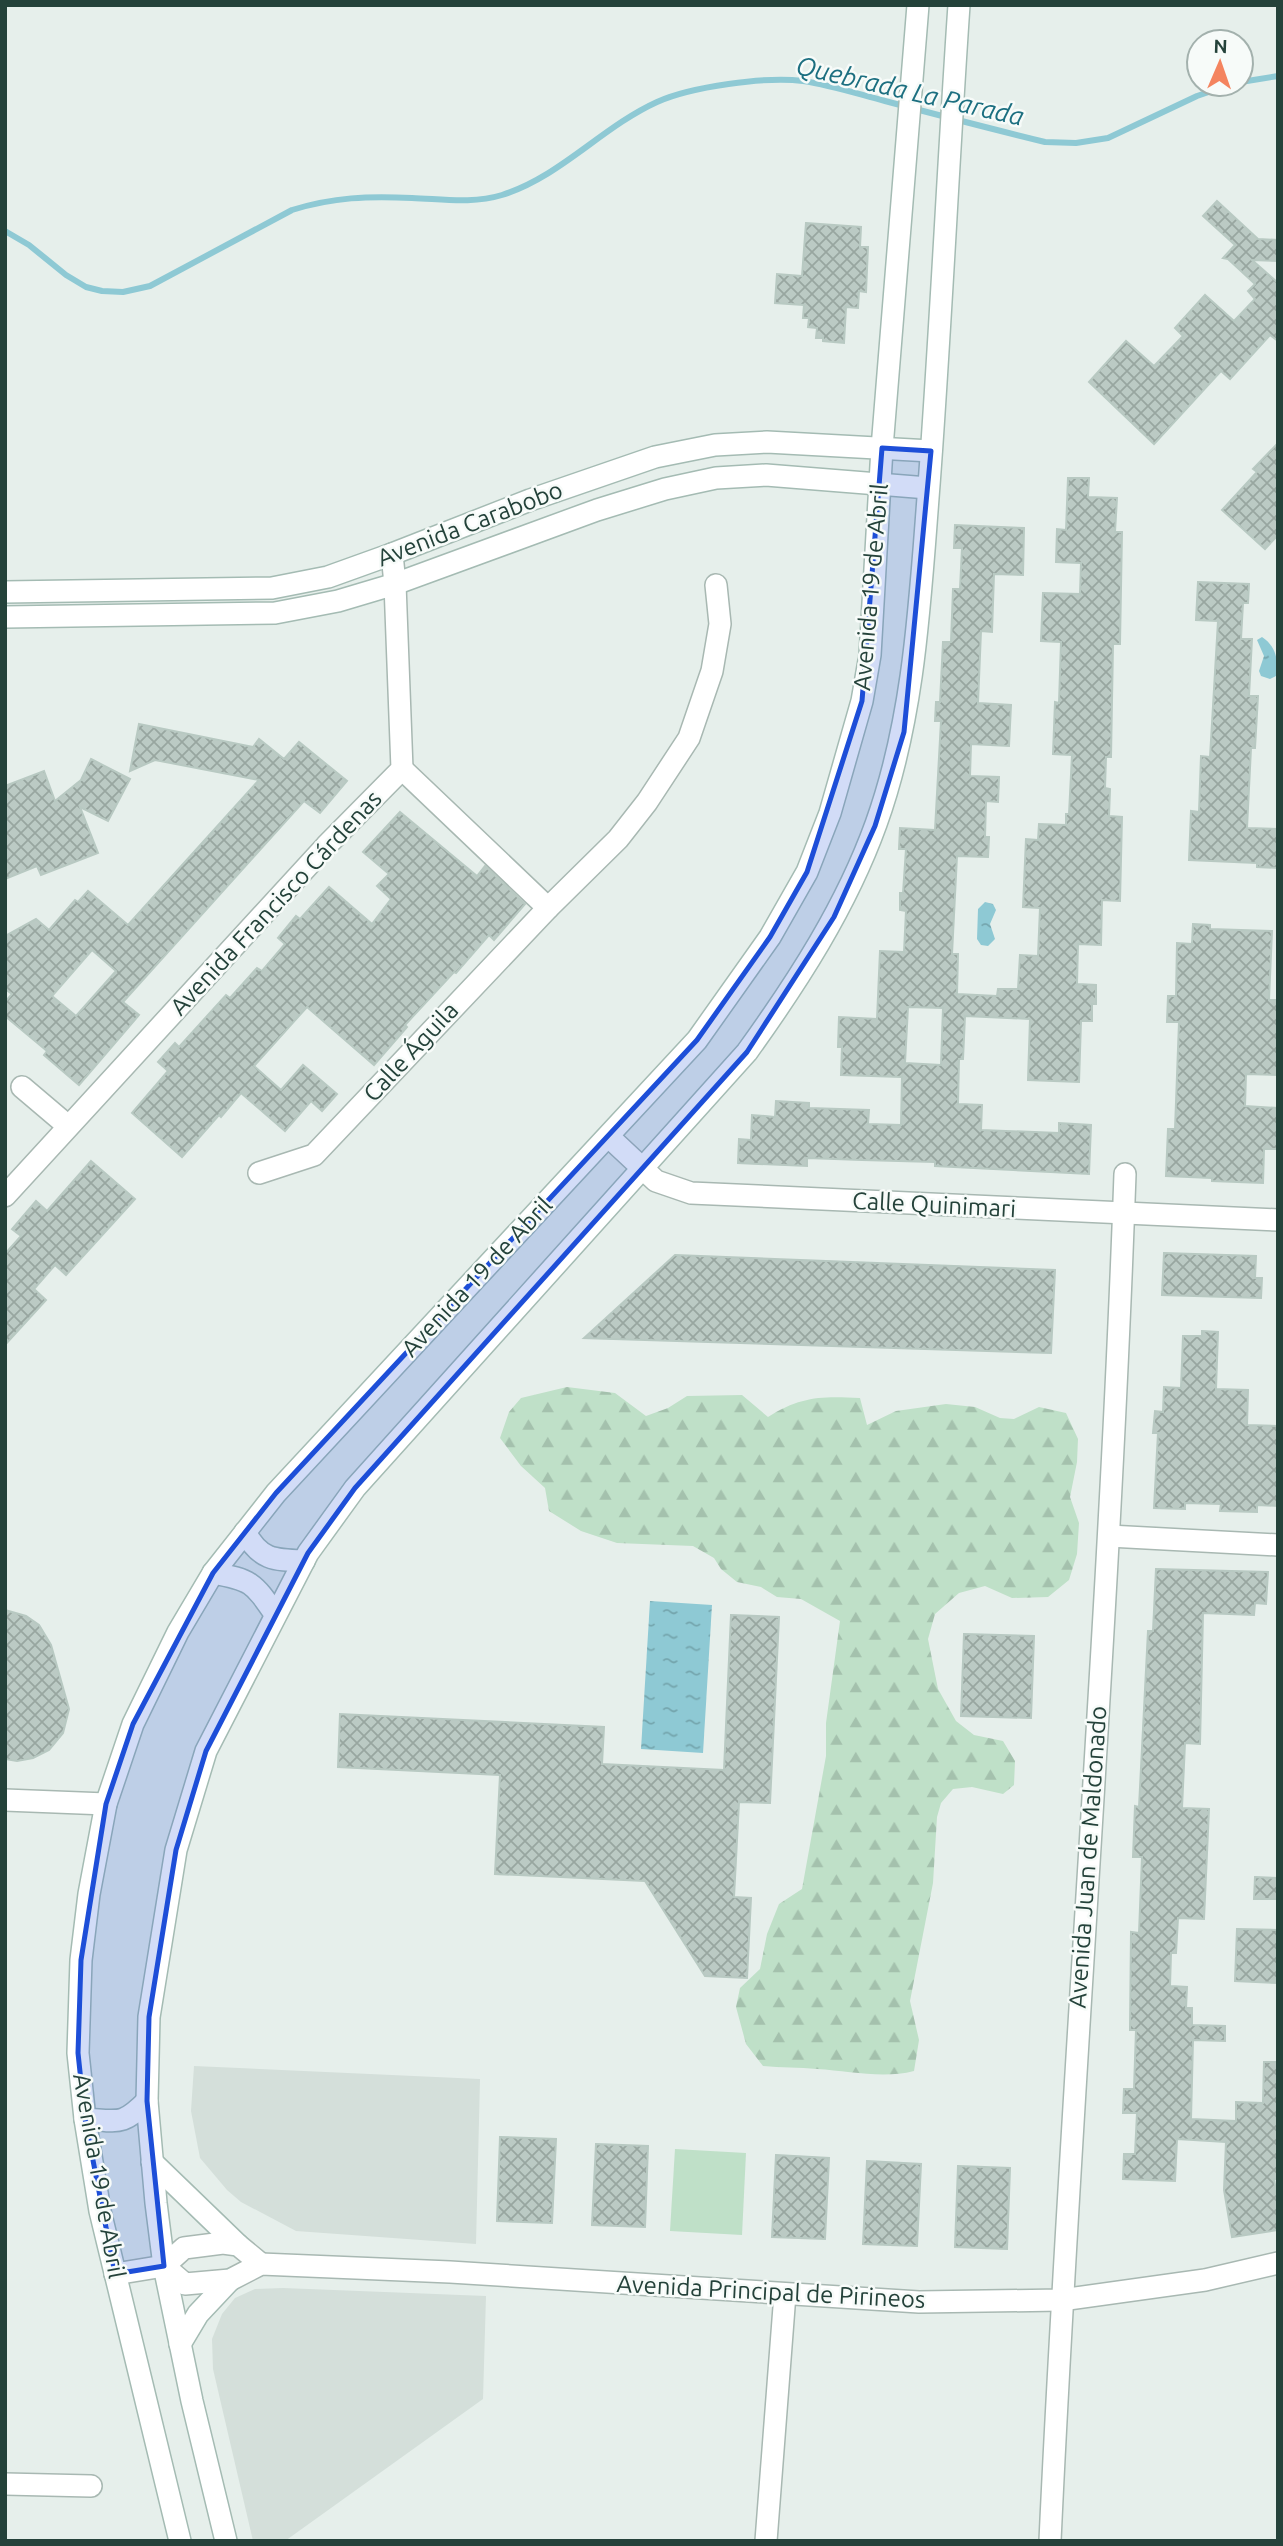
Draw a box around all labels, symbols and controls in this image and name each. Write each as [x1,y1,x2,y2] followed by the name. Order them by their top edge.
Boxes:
[1185,28,1255,98] north arrow
[1213,35,1228,57] text: N
[793,50,1027,132] water label: Quebrada La Parada
[373,476,566,571] street label: Avenida Carabobo
[848,482,893,692] street label: Avenida 19 de Abril
[165,785,387,1020] street label: Avenida Francisco Cárdenas
[357,996,463,1107] street label: Calle Águila
[851,1187,1017,1222] street label: Calle Quinimari
[396,1191,557,1362] street label: Avenida 19 de Abril
[1063,1705,1112,2009] street label: Avenida Juan de Maldonado
[68,2071,131,2281] street label: Avenida 19 de Abril
[616,2270,926,2313] street label: Avenida Principal de Pirineos

